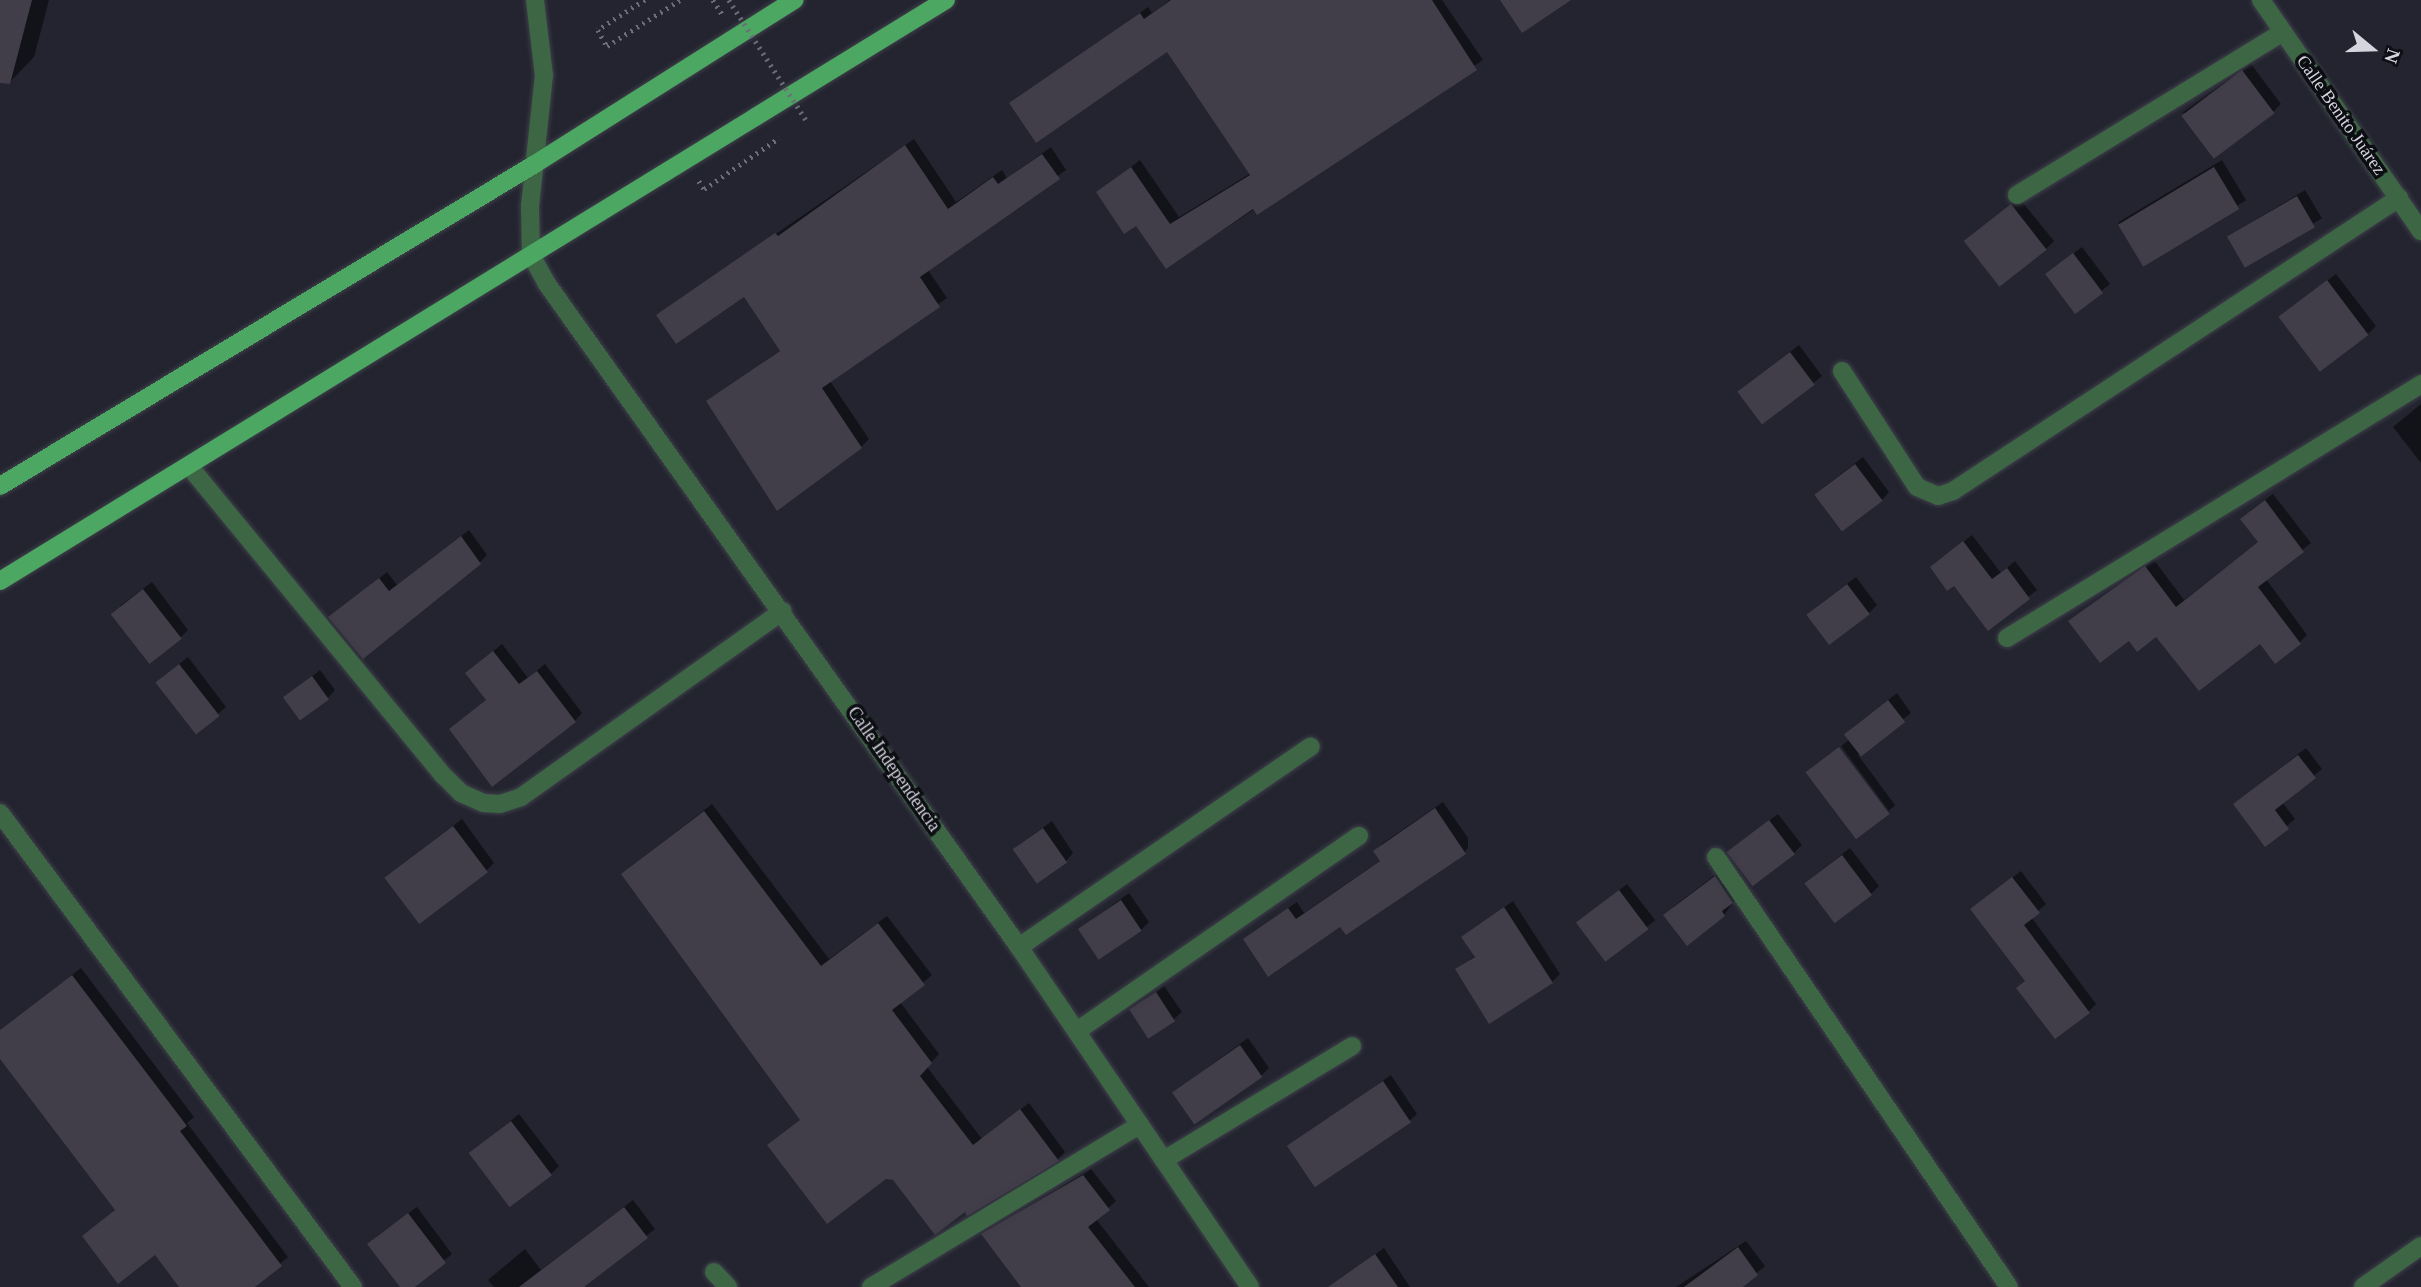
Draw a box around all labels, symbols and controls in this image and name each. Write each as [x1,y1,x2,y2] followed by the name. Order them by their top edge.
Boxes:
[2337,14,2407,84] north arrow
[2380,46,2404,66] text: N
[2292,51,2390,179] street label: Calle Benito Juárez
[843,702,945,836] street label: Calle Independencia

